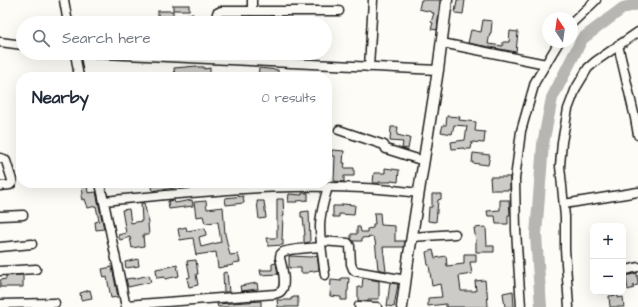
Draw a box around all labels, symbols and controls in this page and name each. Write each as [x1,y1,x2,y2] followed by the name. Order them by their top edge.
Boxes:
[542,12,578,48] north arrow
[16,16,332,60] search box
[30,27,52,49] icon: search
[62,28,151,49] text: Search here
[32,86,89,110] text: Nearby
[261,89,316,107] text: 0 results
[590,223,626,295] map controls
[590,223,626,259] button: +
[590,259,626,295] button: −

